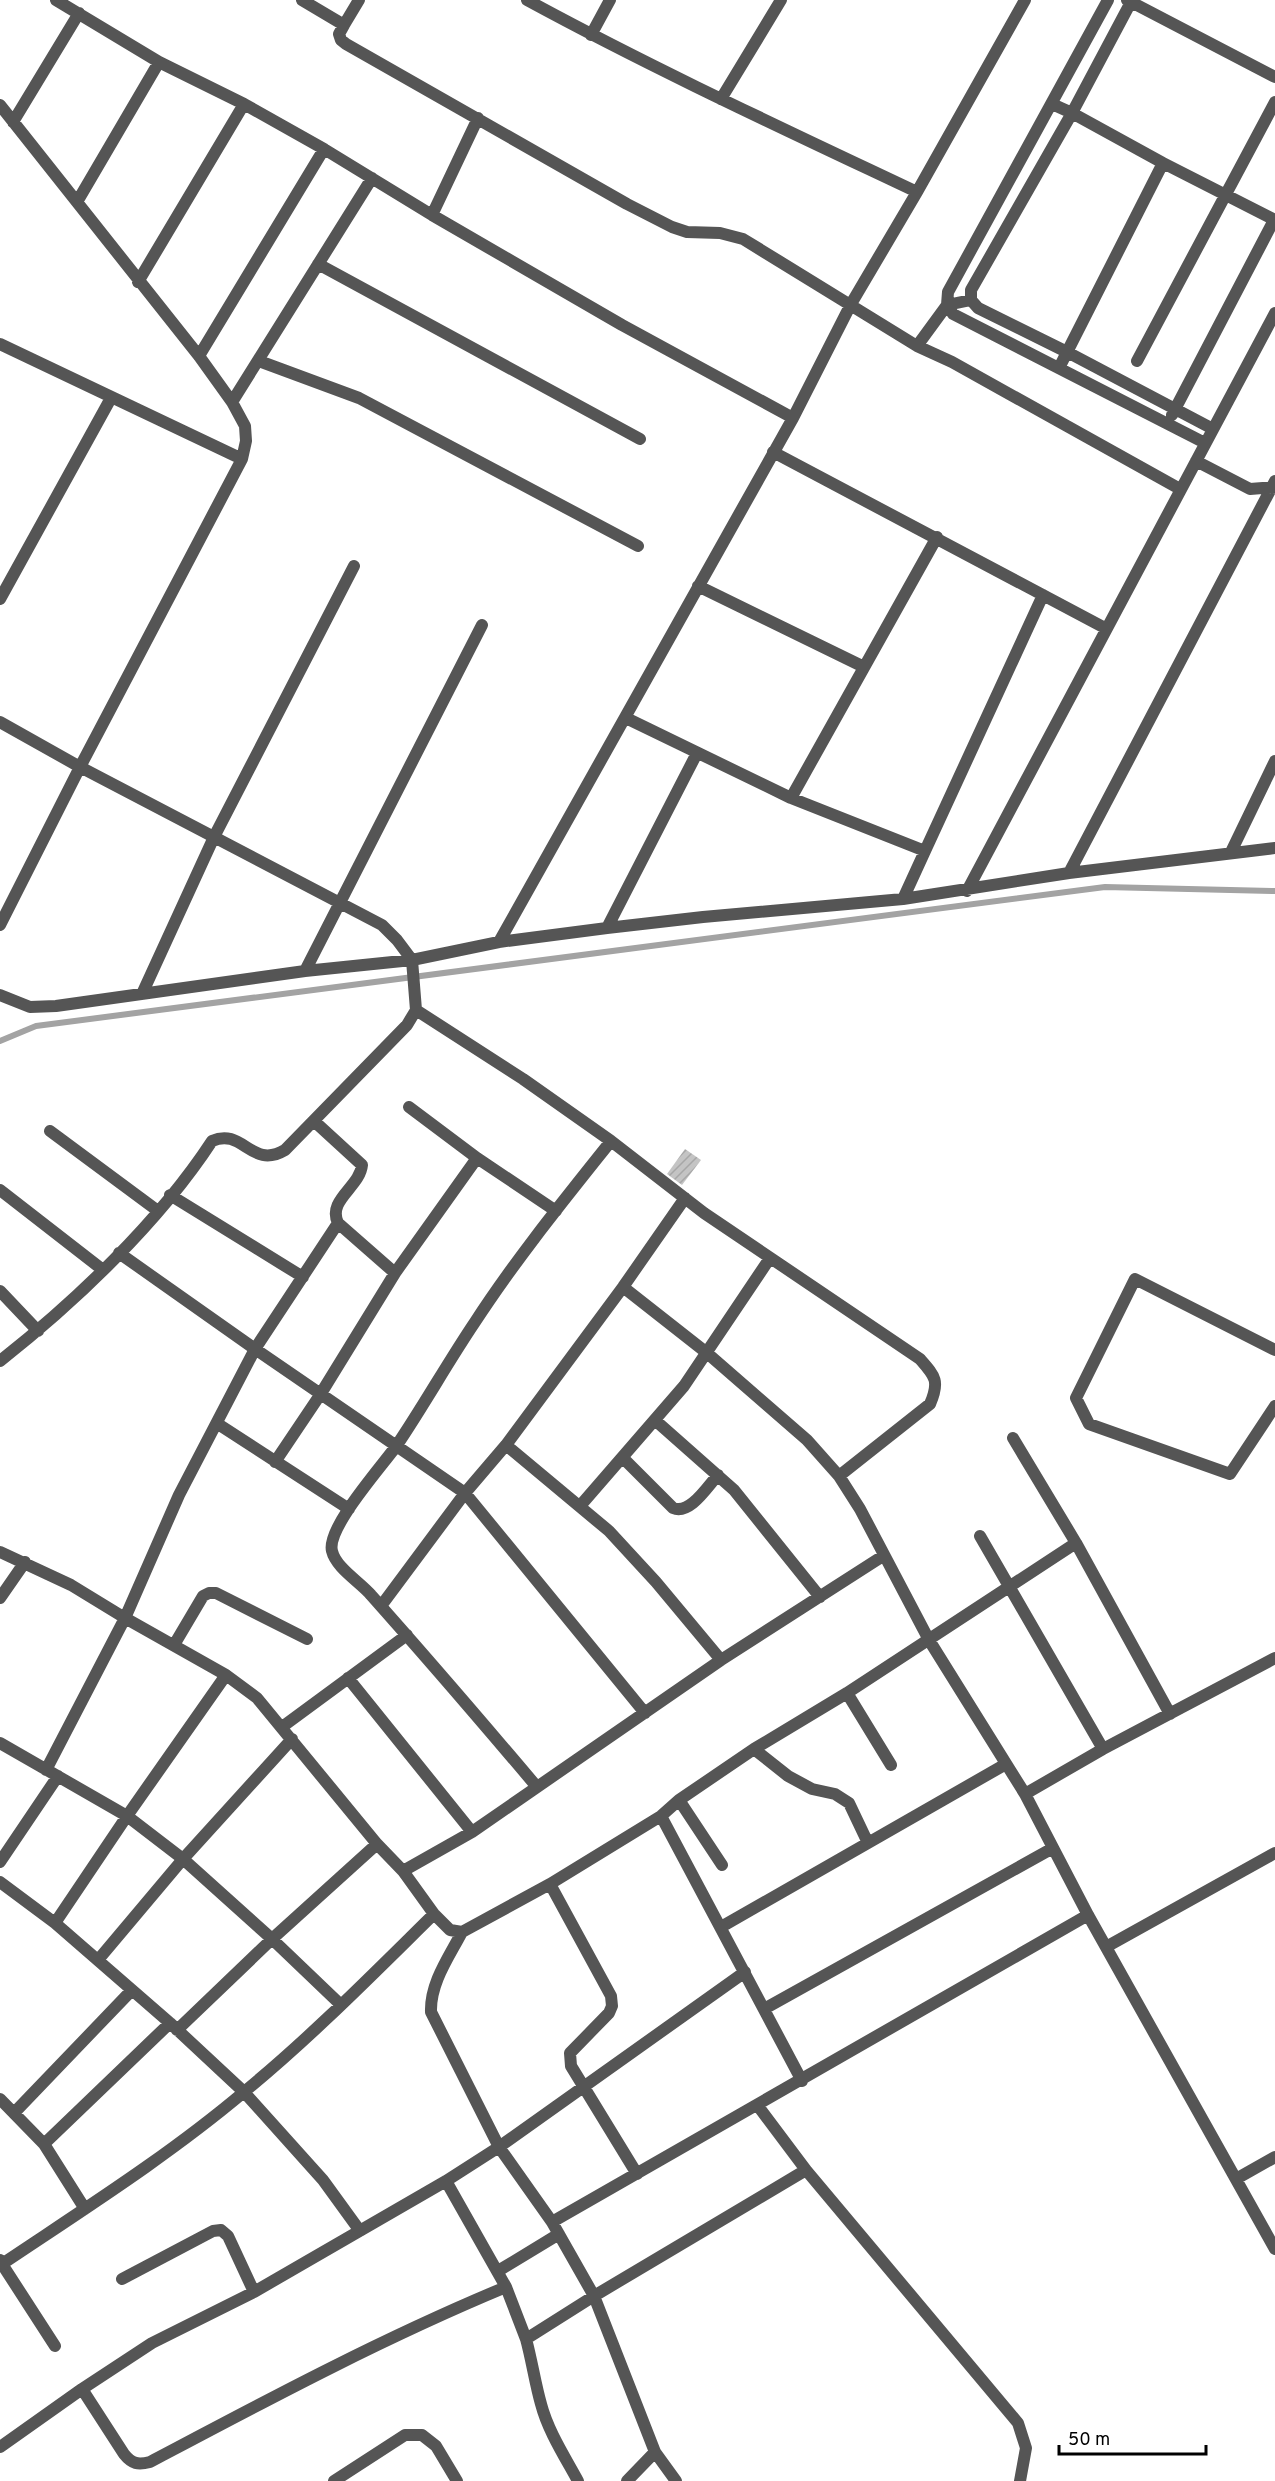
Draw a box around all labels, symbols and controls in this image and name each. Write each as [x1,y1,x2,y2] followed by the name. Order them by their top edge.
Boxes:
[1059,2418,1206,2456] scale bar
[1068,2429,1110,2452] text: 50 m

